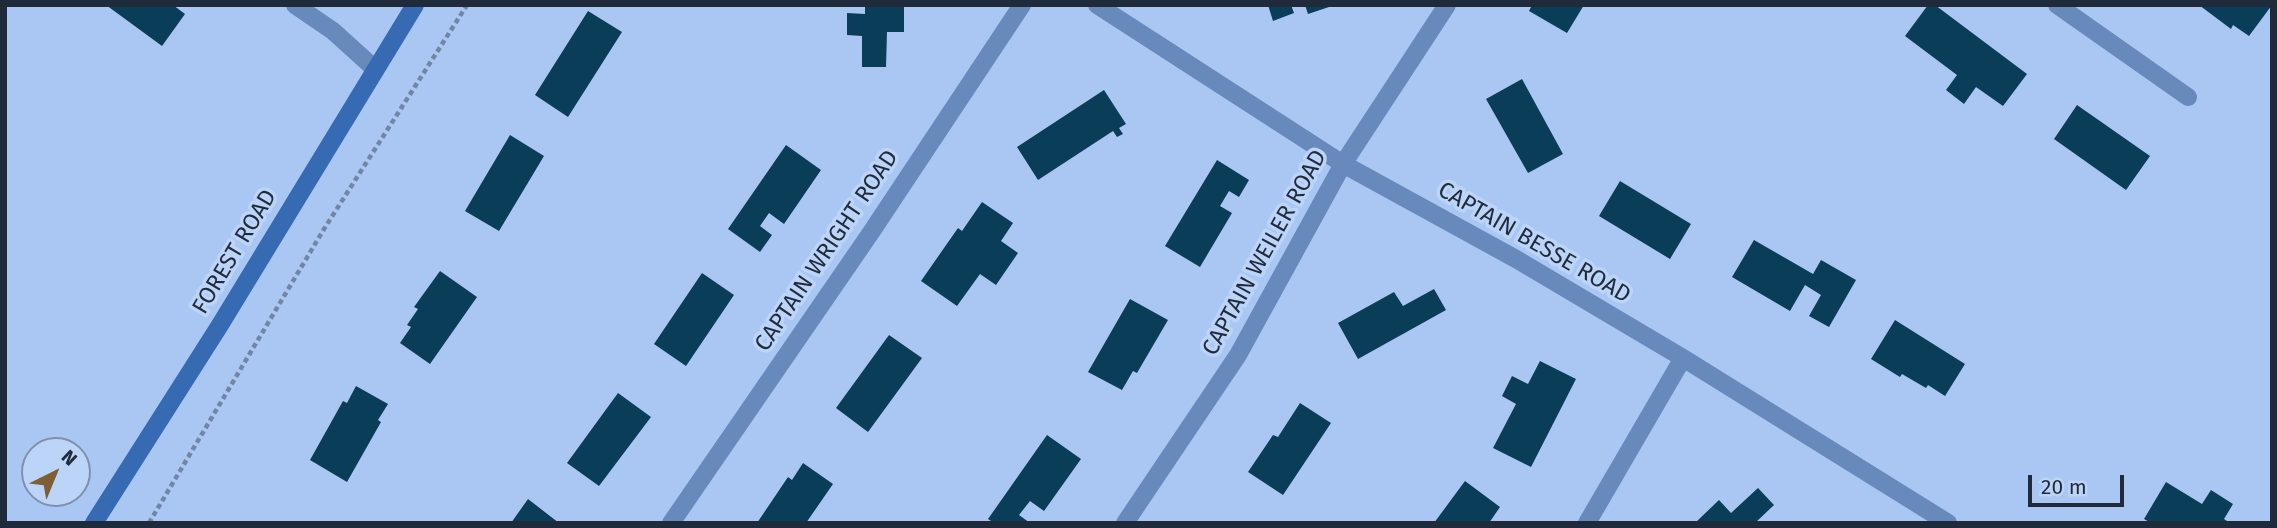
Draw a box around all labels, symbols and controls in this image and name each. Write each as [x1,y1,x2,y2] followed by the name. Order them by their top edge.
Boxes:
[749,145,905,357] street label: CAPTAIN WRIGHT ROAD
[1197,145,1333,361] street label: CAPTAIN WEILER ROAD
[1433,177,1635,309] street label: CAPTAIN BESSE ROAD
[187,185,283,319] street label: FOREST ROAD
[21,437,91,507] north arrow
[57,445,82,470] text: N
[2032,462,2128,506] scale bar
[2041,474,2087,500] text: 20 m

